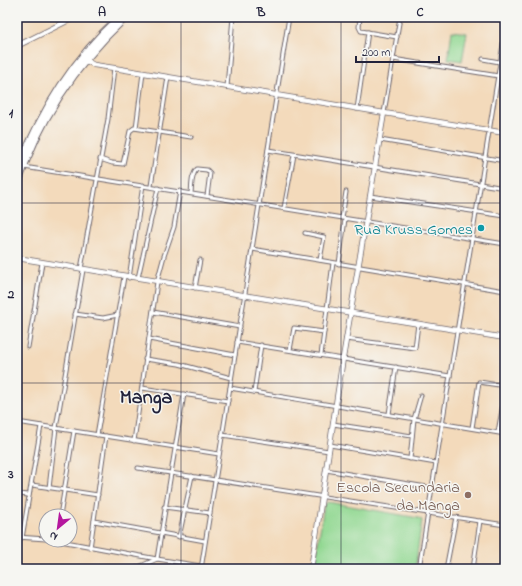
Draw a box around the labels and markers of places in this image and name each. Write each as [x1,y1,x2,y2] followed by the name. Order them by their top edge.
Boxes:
[354,218,473,242] place label: Rua Kruss Gomes
[476,223,486,233] marker: Rua Kruss Gomes
[336,476,460,518] place label: Escola Secundaria da Manga
[463,490,473,500] marker: Escola Secundaria da Manga

